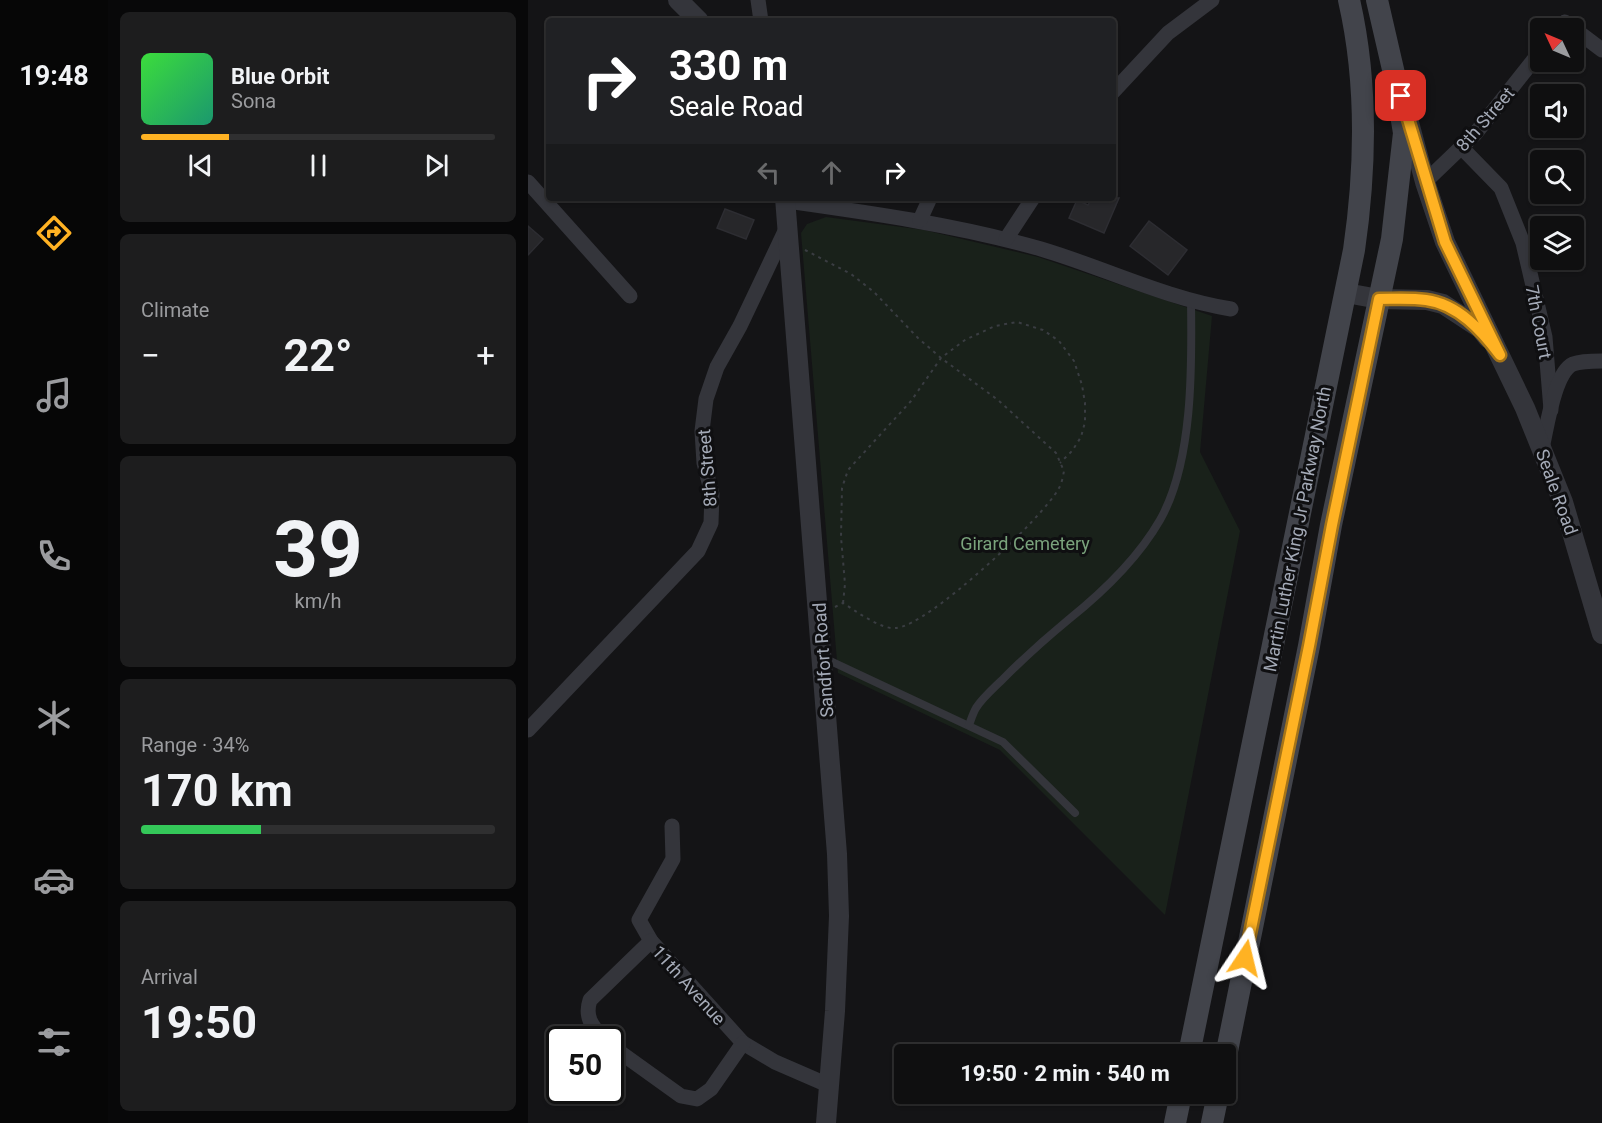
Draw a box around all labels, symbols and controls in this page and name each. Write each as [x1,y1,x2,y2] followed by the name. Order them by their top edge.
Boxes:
[1530,18,1584,72] north arrow
[1530,18,1584,270] map controls
[669,41,788,90] text: 330 m
[570,42,648,120] icon: right
[19,60,89,92] text: 19:48
[231,64,329,89] text: Blue Orbit
[1375,70,1426,121] pin
[1384,79,1417,112] icon: arrive
[1452,83,1519,155] street label: 8th Street
[1530,84,1584,138] button: sound
[231,89,276,113] text: Sona
[669,91,804,123] text: Seale Road
[184,149,217,182] icon: previous
[302,149,335,182] icon: pause
[420,149,453,182] icon: next
[1530,150,1584,204] button: search
[752,156,785,189] icon: left
[815,156,848,189] icon: ahead
[878,156,911,189] icon: right
[33,212,75,254] icon: directions
[1530,216,1584,270] button: layers
[1522,283,1556,361] street label: 7th Court
[141,298,209,322] text: Climate
[283,329,353,382] text: 22°
[141,336,160,375] text: −
[476,336,495,375] text: +
[33,374,75,416] icon: music
[1259,384,1335,674] street label: Martin Luther King Jr Parkway North
[693,428,721,508] street label: 8th Street
[1532,446,1582,538] street label: Seale Road
[273,504,363,595] text: 39
[960,533,1090,554] park label: Girard Cemetery
[33,535,75,577] icon: phone
[295,589,341,613] text: km/h
[809,602,837,718] street label: Sandfort Road
[33,697,75,739] icon: climate
[141,733,249,757] text: Range · 34%
[141,764,293,817] text: 170 km
[33,859,75,901] icon: car
[1213,926,1277,990] position arrow
[648,941,730,1029] street label: 11th Avenue
[141,965,198,989] text: Arrival
[141,996,257,1049] text: 19:50
[33,1021,75,1063] icon: filters
[546,1026,624,1104] speed limit sign: 50
[960,1061,1170,1086] text: 19:50 · 2 min · 540 m

